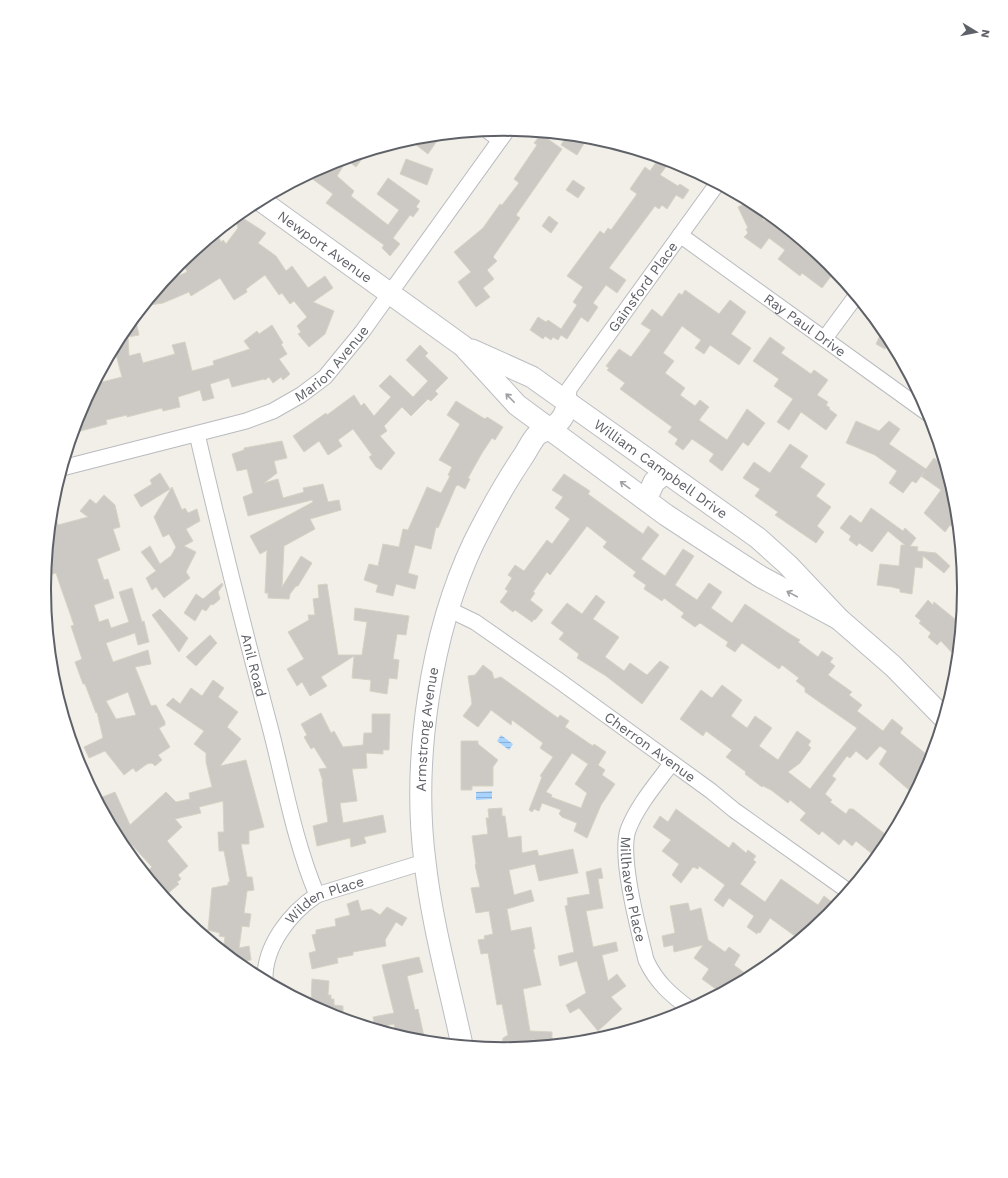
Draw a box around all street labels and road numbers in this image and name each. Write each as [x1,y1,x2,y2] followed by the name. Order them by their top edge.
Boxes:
[275,208,375,286] street label: Newport Avenue
[605,239,681,335] street label: Gainsford Place
[761,290,849,360] street label: Ray Paul Drive
[292,323,372,405] street label: Marion Avenue
[591,416,731,522] street label: William Campbell Drive
[238,632,270,698] street label: Anil Road
[413,666,442,792] street label: Armstrong Avenue
[602,709,699,785] street label: Cherron Avenue
[618,836,649,944] street label: Millhaven Place
[282,873,366,927] street label: Wilden Place

